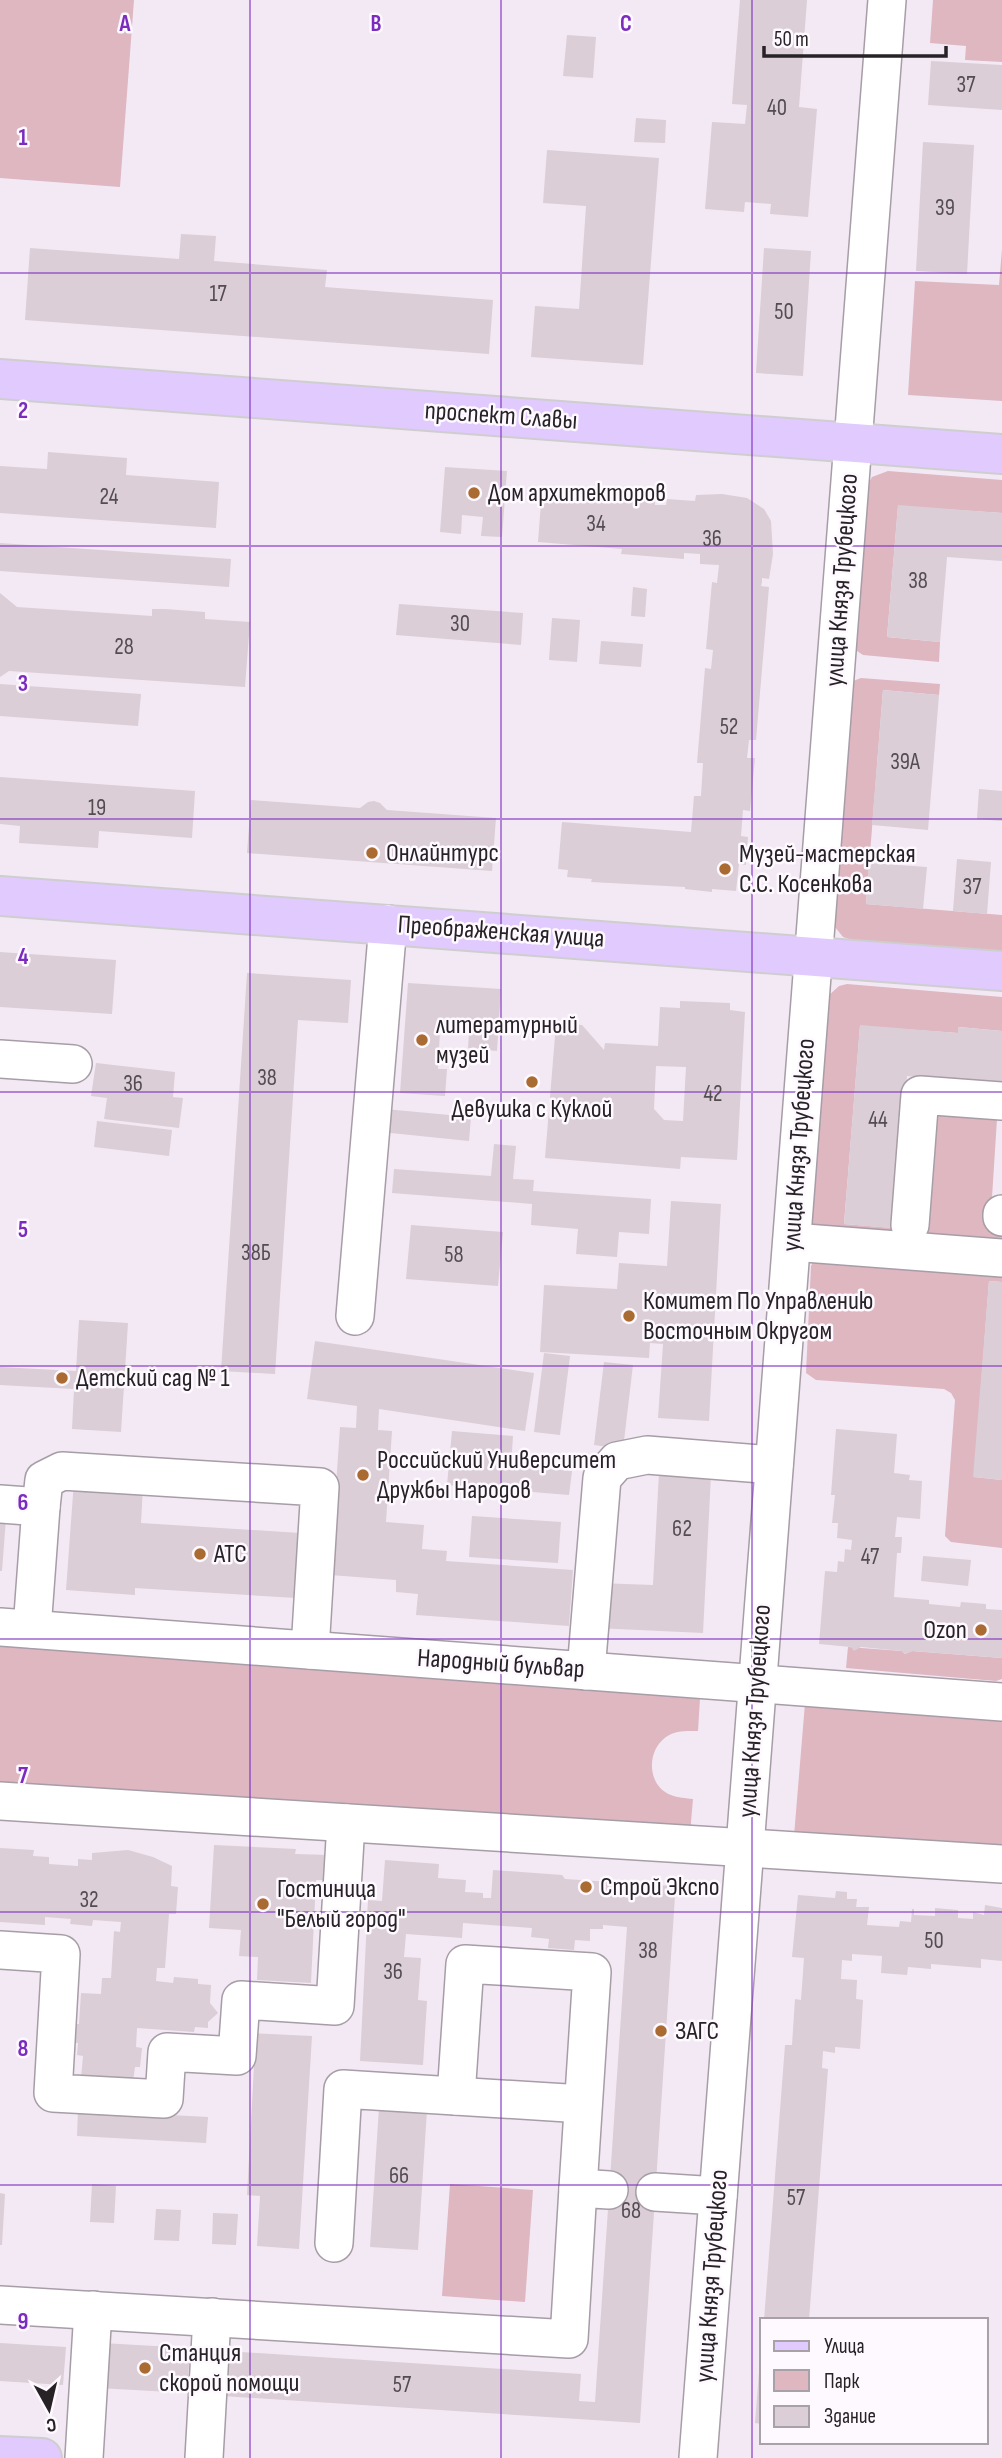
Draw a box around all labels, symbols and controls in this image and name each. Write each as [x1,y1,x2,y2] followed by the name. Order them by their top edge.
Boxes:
[119,10,132,38] text: A
[371,10,382,38] text: B
[620,10,632,38] text: C
[764,14,946,58] scale bar
[774,27,809,52] text: 50 m
[957,71,975,99] house number: 37
[767,94,787,122] house number: 40
[18,124,28,152] text: 1
[935,194,955,222] house number: 39
[209,280,227,308] house number: 17
[774,298,794,326] house number: 50
[424,395,578,437] street label: проспект Славы
[18,397,28,425] text: 2
[819,472,865,688] street label: улица Князя Трубецкого
[488,478,666,509] place label: Дом архитекторов
[100,483,119,511] house number: 24
[466,485,482,501] marker: Дом архитекторов
[586,510,606,538] house number: 34
[702,525,722,553] house number: 36
[908,567,928,595] house number: 38
[450,610,470,638] house number: 30
[114,633,134,661] house number: 28
[18,670,28,698] text: 3
[720,713,738,741] house number: 52
[890,748,920,776] house number: 39А
[88,794,106,822] house number: 19
[386,838,499,869] place label: Онлайнтурс
[739,839,916,900] place label: Музей-мастерская С.С. Косенкова
[364,845,380,861] marker: Онлайнтурс
[717,861,733,877] marker: Музей-мастерская С.С. Косенкова
[963,873,981,901] house number: 37
[397,909,605,955] street label: Преображенская улица
[18,943,29,971] text: 4
[436,1010,578,1071] place label: литературный музей
[414,1032,430,1048] marker: литературный музей
[776,1037,822,1253] street label: улица Князя Трубецкого
[257,1064,277,1092] house number: 38
[123,1070,143,1098] house number: 36
[524,1074,540,1090] marker: Девушка с Куклой
[703,1080,723,1108] house number: 42
[452,1094,612,1125] place label: Девушка с Куклой
[868,1106,888,1134] house number: 44
[18,1216,28,1244] text: 5
[241,1239,271,1267] house number: 38Б
[444,1241,464,1269] house number: 58
[643,1286,873,1347] place label: Комитет По Управлению Восточным Округом
[621,1308,637,1324] marker: Комитет По Управлению Восточным Округом
[76,1363,229,1394] place label: Детский сад № 1
[54,1370,70,1386] marker: Детский сад № 1
[377,1445,616,1506] place label: Российский Университет Дружбы Народов
[355,1467,371,1483] marker: Российский Университет Дружбы Народов
[18,1489,28,1517] text: 6
[672,1515,692,1543] house number: 62
[213,1539,247,1570] place label: АТС
[861,1543,879,1571] house number: 47
[192,1546,208,1562] marker: АТС
[732,1603,778,1819] street label: улица Князя Трубецкого
[923,1615,967,1646] place label: Ozon
[973,1622,989,1638] marker: Ozon
[416,1643,586,1685] street label: Народный бульвар
[18,1762,28,1790] text: 7
[600,1872,720,1903] place label: Строй Экспо
[277,1874,406,1935] place label: Гостиница "Белый город"
[578,1879,594,1895] marker: Строй Экспо
[79,1886,99,1914] house number: 32
[255,1896,271,1912] marker: Гостиница "Белый город"
[924,1927,944,1955] house number: 50
[638,1937,658,1965] house number: 38
[383,1958,403,1986] house number: 36
[675,2016,719,2047] place label: ЗАГС
[653,2023,669,2039] marker: ЗАГС
[18,2035,29,2063] text: 8
[389,2162,409,2190] house number: 66
[689,2168,735,2384] street label: улица Князя Трубецкого
[787,2184,805,2212] house number: 57
[621,2197,641,2225] house number: 68
[18,2308,28,2336] text: 9
[760,2318,988,2444] legend
[824,2334,865,2359] text: Улица
[159,2338,299,2399] place label: Станция скорой помощи
[137,2360,153,2376] marker: Станция скорой помощи
[824,2369,859,2394] text: Парк
[393,2371,411,2399] house number: 57
[14,2374,84,2444] north arrow
[824,2404,876,2429] text: Здание
[44,2412,58,2436] text: С

